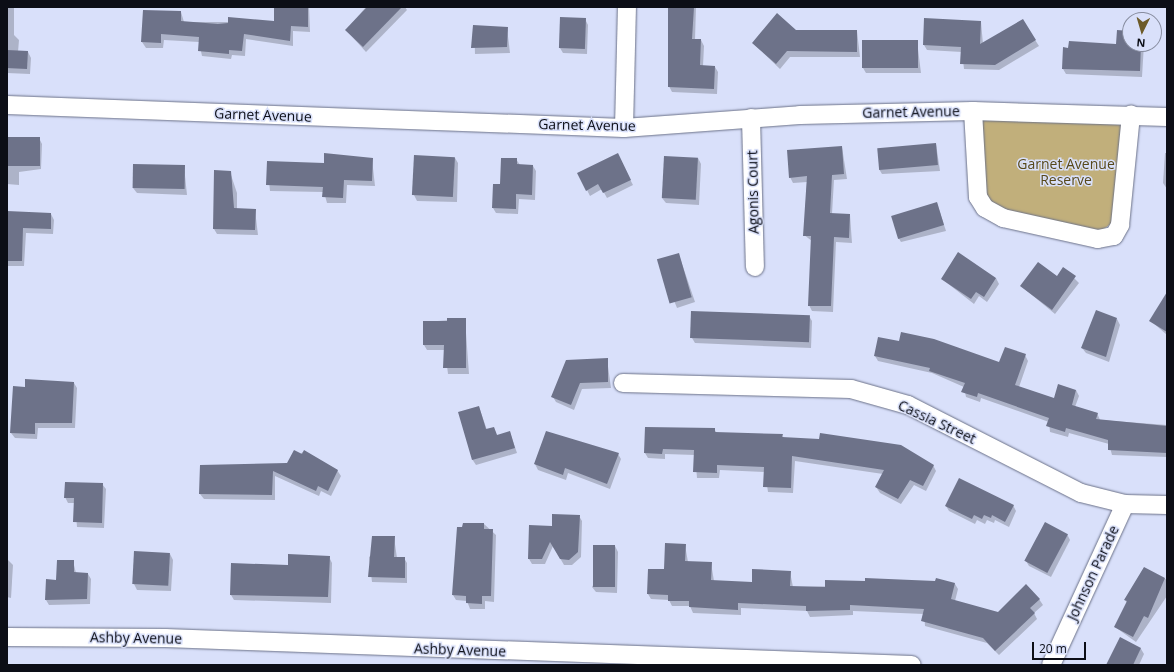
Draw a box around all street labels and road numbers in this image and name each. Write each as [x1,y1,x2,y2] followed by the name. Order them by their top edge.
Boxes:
[862,103,960,121] street label: Garnet Avenue
[214,105,312,125] street label: Garnet Avenue
[538,116,636,134] street label: Garnet Avenue
[744,150,762,234] street label: Agonis Court
[895,397,979,447] street label: Cassia Street
[1064,523,1122,623] street label: Johnson Parade
[90,629,182,647] street label: Ashby Avenue
[414,640,506,660] street label: Ashby Avenue

